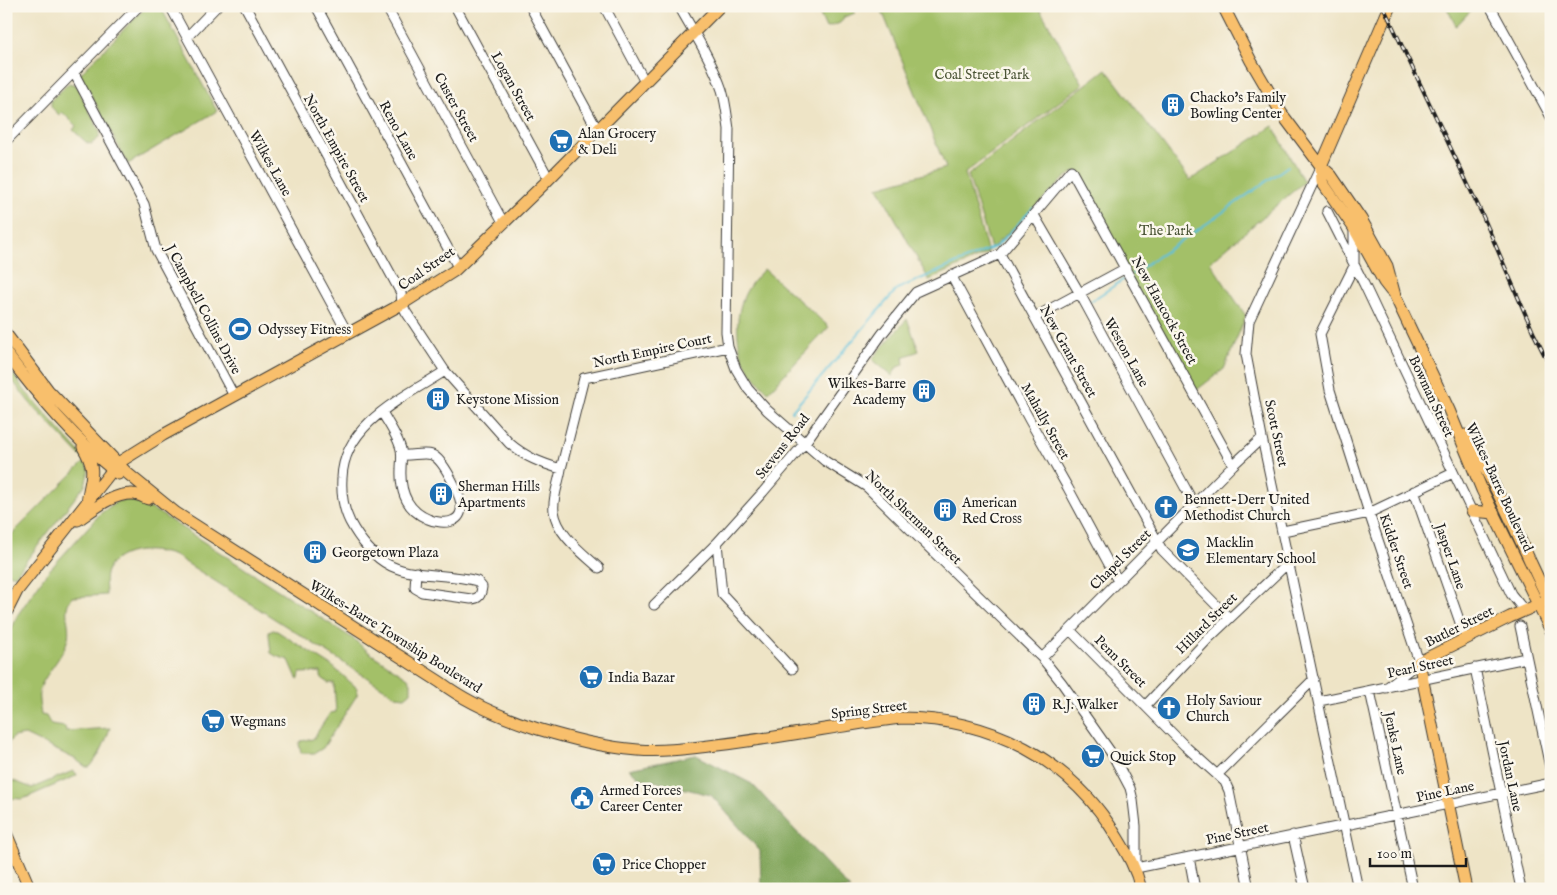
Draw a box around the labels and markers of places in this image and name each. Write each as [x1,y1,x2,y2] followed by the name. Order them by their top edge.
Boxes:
[1190,89,1286,123] place label: Chacko's Family Bowling Center
[1160,92,1186,118] building icon: Chacko's Family Bowling Center
[577,125,656,159] place label: Alan Grocery & Deli
[548,128,574,154] supermarket icon: Alan Grocery & Deli
[227,316,253,342] sports icon: Odyssey Fitness
[258,321,351,339] place label: Odyssey Fitness
[828,375,907,409] place label: Wilkes-Barre Academy
[911,378,937,404] building icon: Wilkes-Barre Academy
[425,386,451,412] building icon: Keystone Mission
[456,391,559,409] place label: Keystone Mission
[457,478,540,512] place label: Sherman Hills Apartments
[428,481,454,507] building icon: Sherman Hills Apartments
[1184,491,1310,525] place label: Bennett-Derr United Methodist Church
[961,494,1022,528] place label: American Red Cross
[1153,494,1179,520] church icon: Bennett-Derr United Methodist Church
[932,497,958,523] building icon: American Red Cross
[1206,534,1316,568] place label: Macklin Elementary School
[1175,537,1201,563] school or university icon: Macklin Elementary School
[302,539,328,565] building icon: Georgetown Plaza
[332,544,440,562] place label: Georgetown Plaza
[578,664,604,690] supermarket icon: India Bazar
[608,669,675,687] place label: India Bazar
[1021,691,1047,717] building icon: R.J. Walker
[1186,692,1262,726] place label: Holy Saviour Church
[1156,695,1182,721] church icon: Holy Saviour Church
[1052,696,1118,714] place label: R.J. Walker
[200,708,226,734] supermarket icon: Wegmans
[230,713,286,731] place label: Wegmans
[1080,743,1106,769] supermarket icon: Quick Stop
[1110,748,1176,766] place label: Quick Stop
[599,782,682,816] place label: Armed Forces Career Center
[569,785,595,811] public building icon: Armed Forces Career Center
[591,851,617,877] supermarket icon: Price Chopper
[622,856,706,874] place label: Price Chopper

